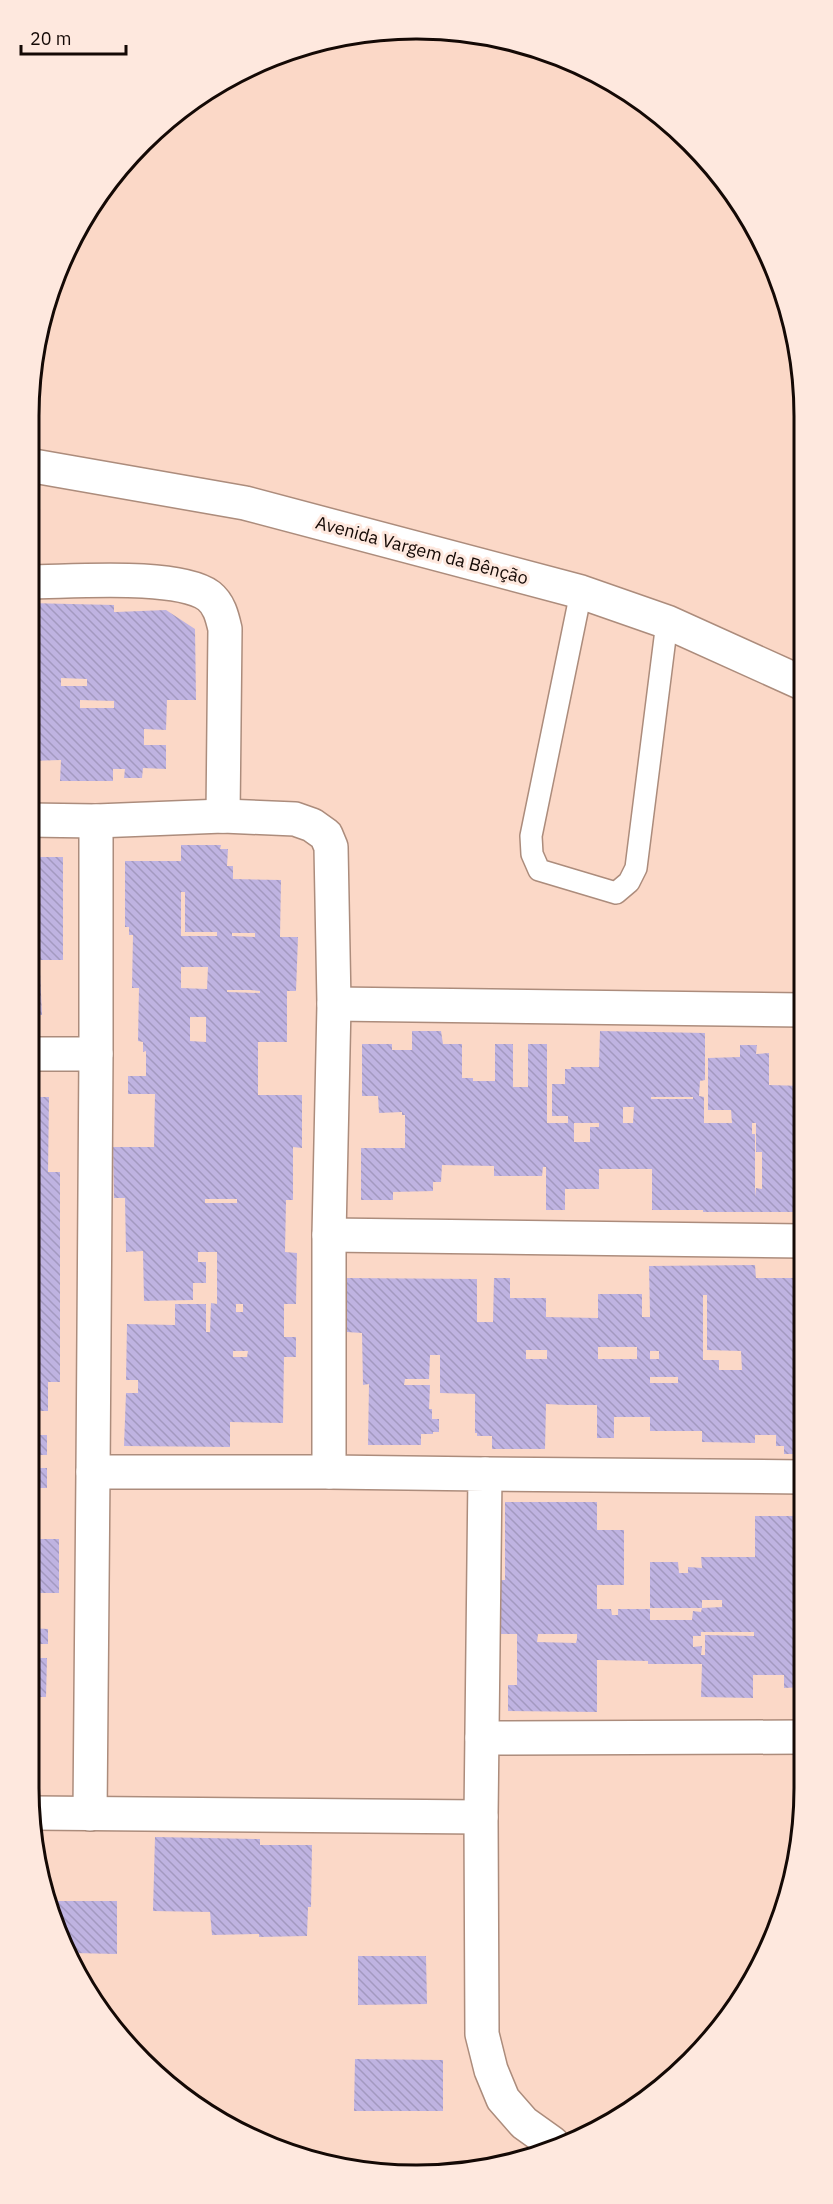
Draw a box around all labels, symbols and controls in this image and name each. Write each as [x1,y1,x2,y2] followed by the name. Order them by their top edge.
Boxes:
[21,18,126,56] scale bar
[30,27,72,50] text: 20 m
[313,511,531,589] street label: Avenida Vargem da Bênção

